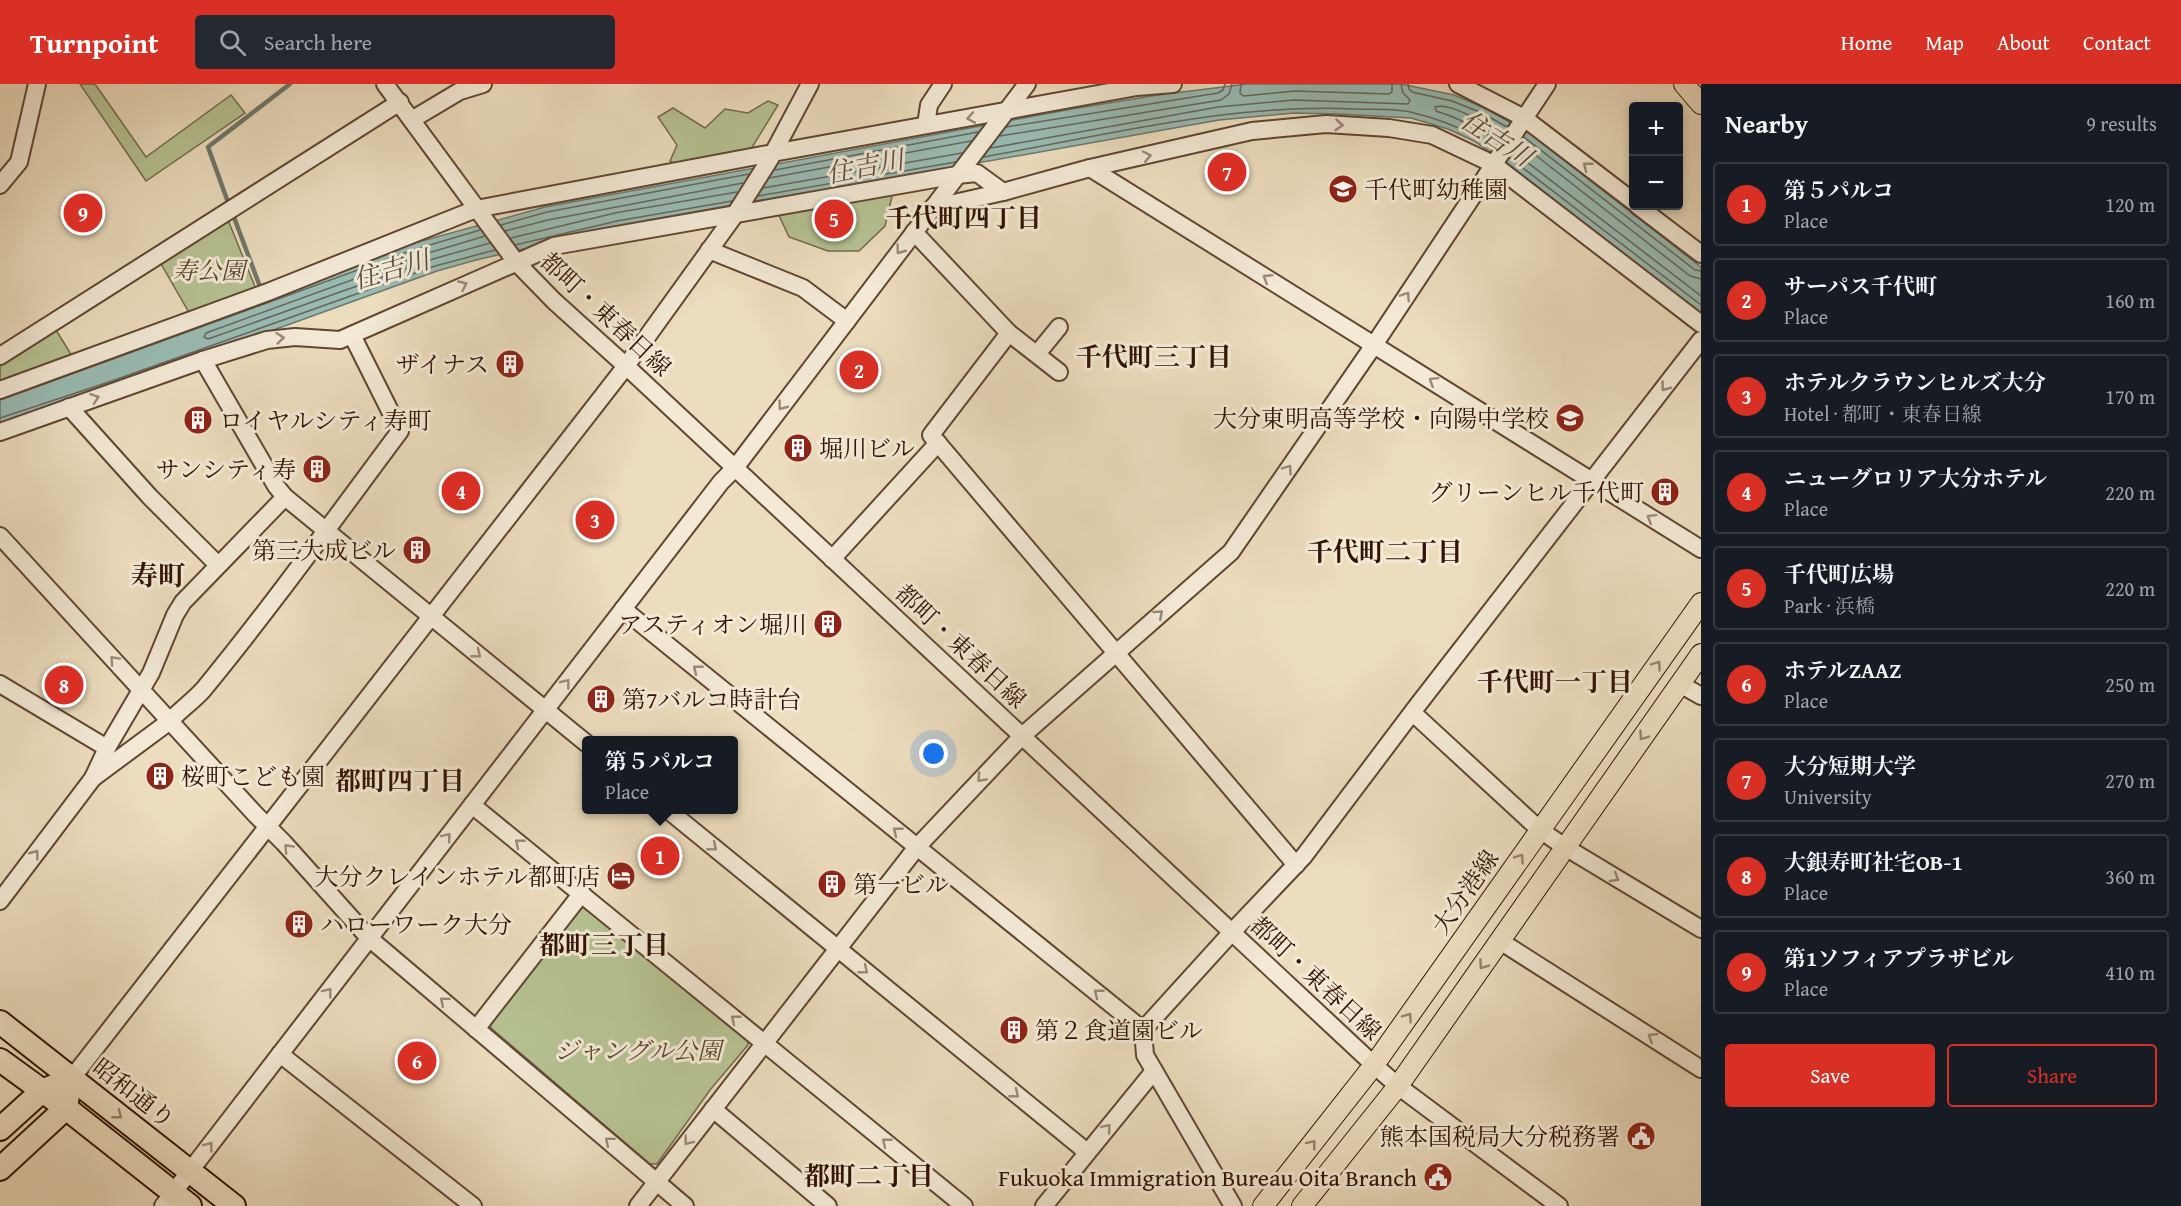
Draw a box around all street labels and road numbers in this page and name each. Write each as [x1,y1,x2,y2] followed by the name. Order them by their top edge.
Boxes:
[533,244,679,384] street label: 都町・東春日線
[888,576,1034,716] street label: 都町・東春日線
[1423,843,1507,941] street label: 大分港線
[1243,908,1389,1048] street label: 都町・東春日線
[85,1050,183,1136] street label: 昭和通り

